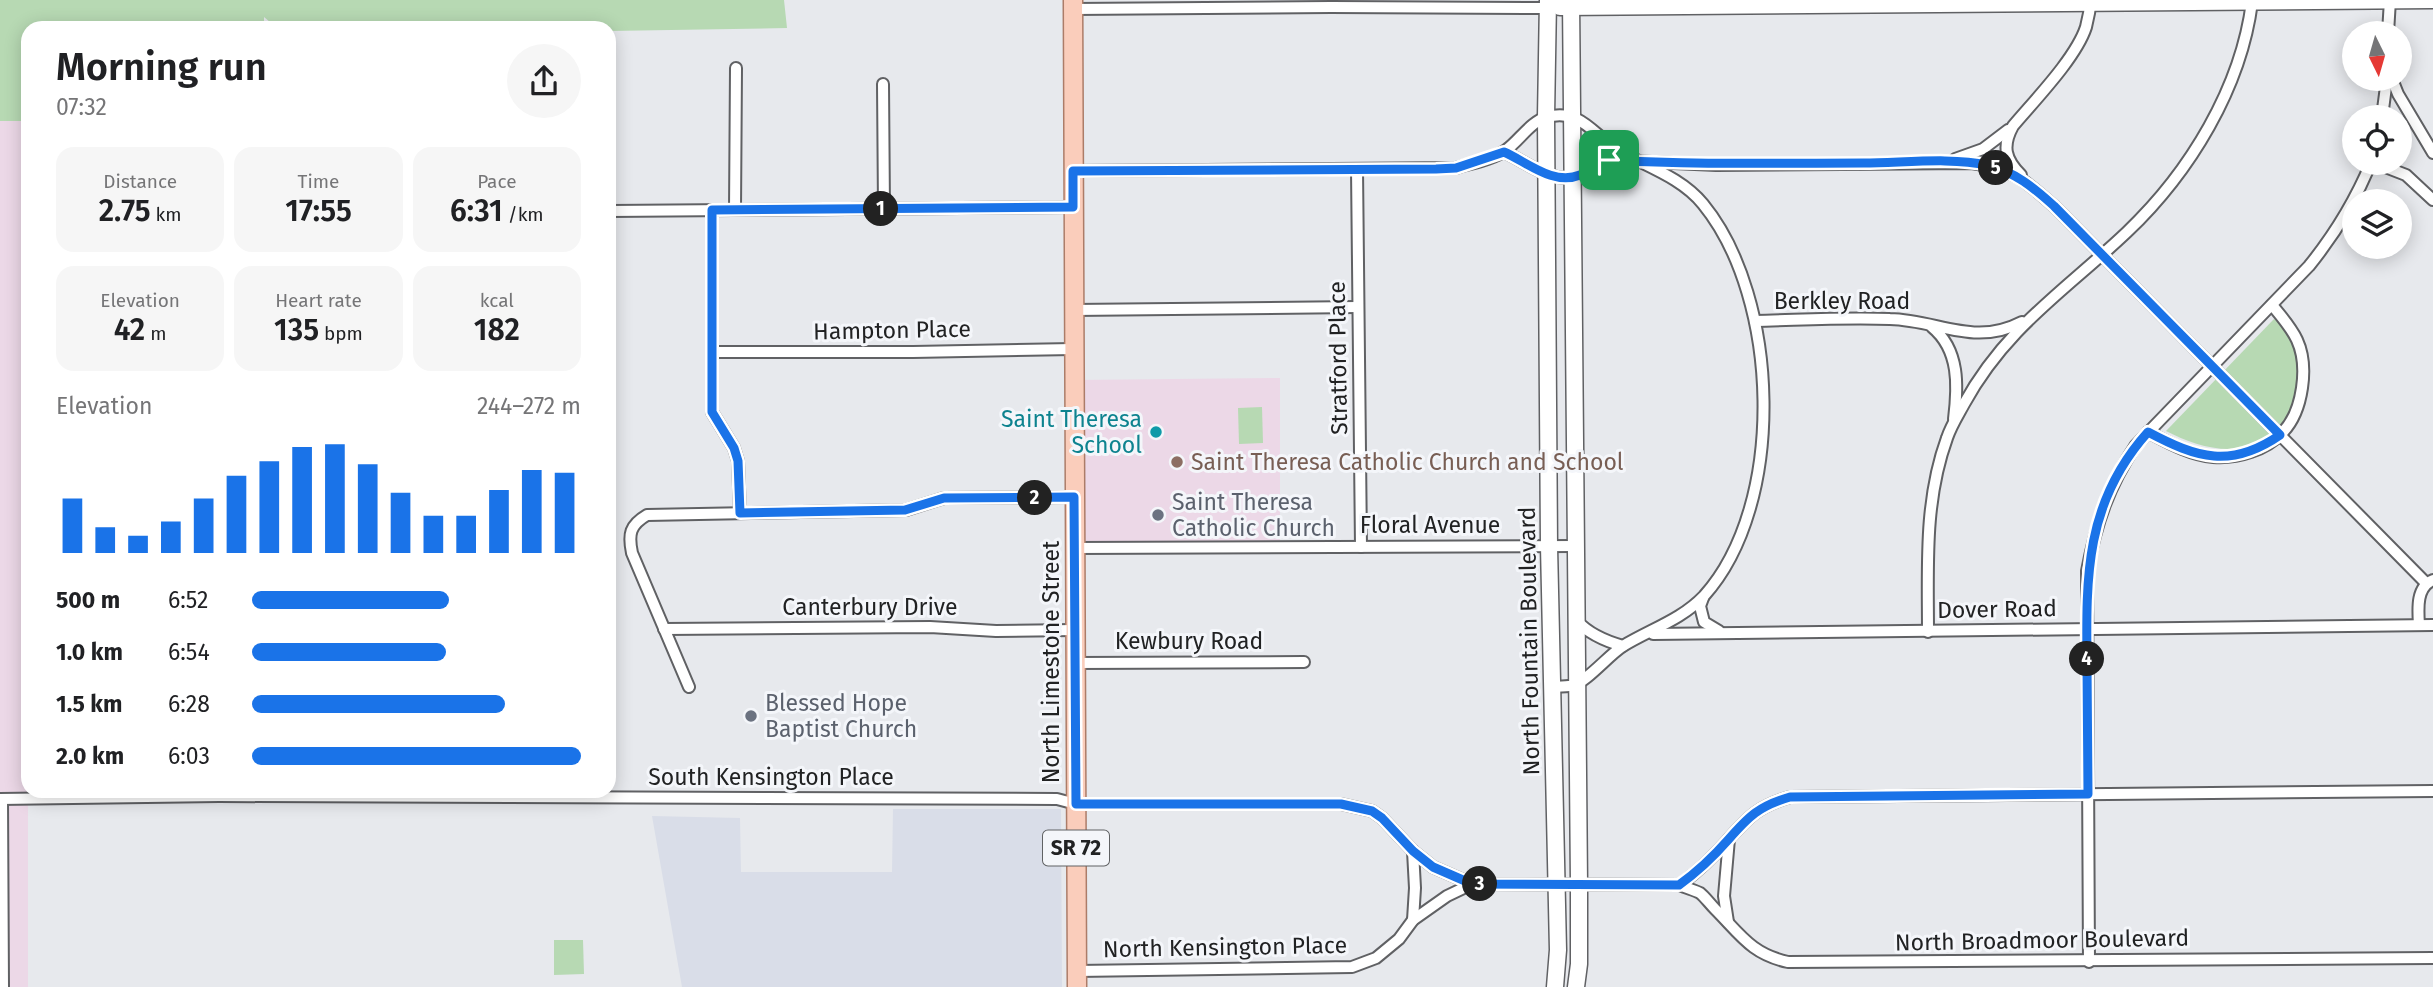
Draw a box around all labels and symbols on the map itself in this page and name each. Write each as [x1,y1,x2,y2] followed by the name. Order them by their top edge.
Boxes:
[2342,21,2412,91] north arrow
[1579,130,1639,190] pin
[1979,150,2014,186] pin: 5
[864,192,898,227] pin: 1
[1323,281,1353,435] street label: Stratford Place
[1774,287,1910,315] street label: Berkley Road
[813,315,971,345] street label: Hampton Place
[1001,405,1142,459] place label: Saint Theresa School
[1148,424,1164,440] marker: Saint Theresa School
[1191,448,1624,476] place label: Saint Theresa Catholic Church and School
[1169,454,1185,470] marker: Saint Theresa Catholic Church and School
[1018,480,1052,516] pin: 2
[1172,488,1335,542] place label: Saint Theresa Catholic Church
[1513,506,1545,776] street label: North Fountain Boulevard
[1150,507,1166,523] marker: Saint Theresa Catholic Church
[1360,511,1500,539] street label: Floral Avenue
[1037,540,1065,783] street label: North Limestone Street
[782,593,958,621] street label: Canterbury Drive
[1937,594,2057,624] street label: Dover Road
[1115,627,1263,655] street label: Kewbury Road
[2070,642,2104,676] pin: 4
[765,689,917,743] place label: Blessed Hope Baptist Church
[743,708,759,724] marker: Blessed Hope Baptist Church
[648,763,894,791] street label: South Kensington Place
[1043,830,1109,866] road number: SR 72
[1462,866,1498,902] pin: 3
[1895,923,2189,957] street label: North Broadmoor Boulevard
[1103,931,1347,963] street label: North Kensington Place

